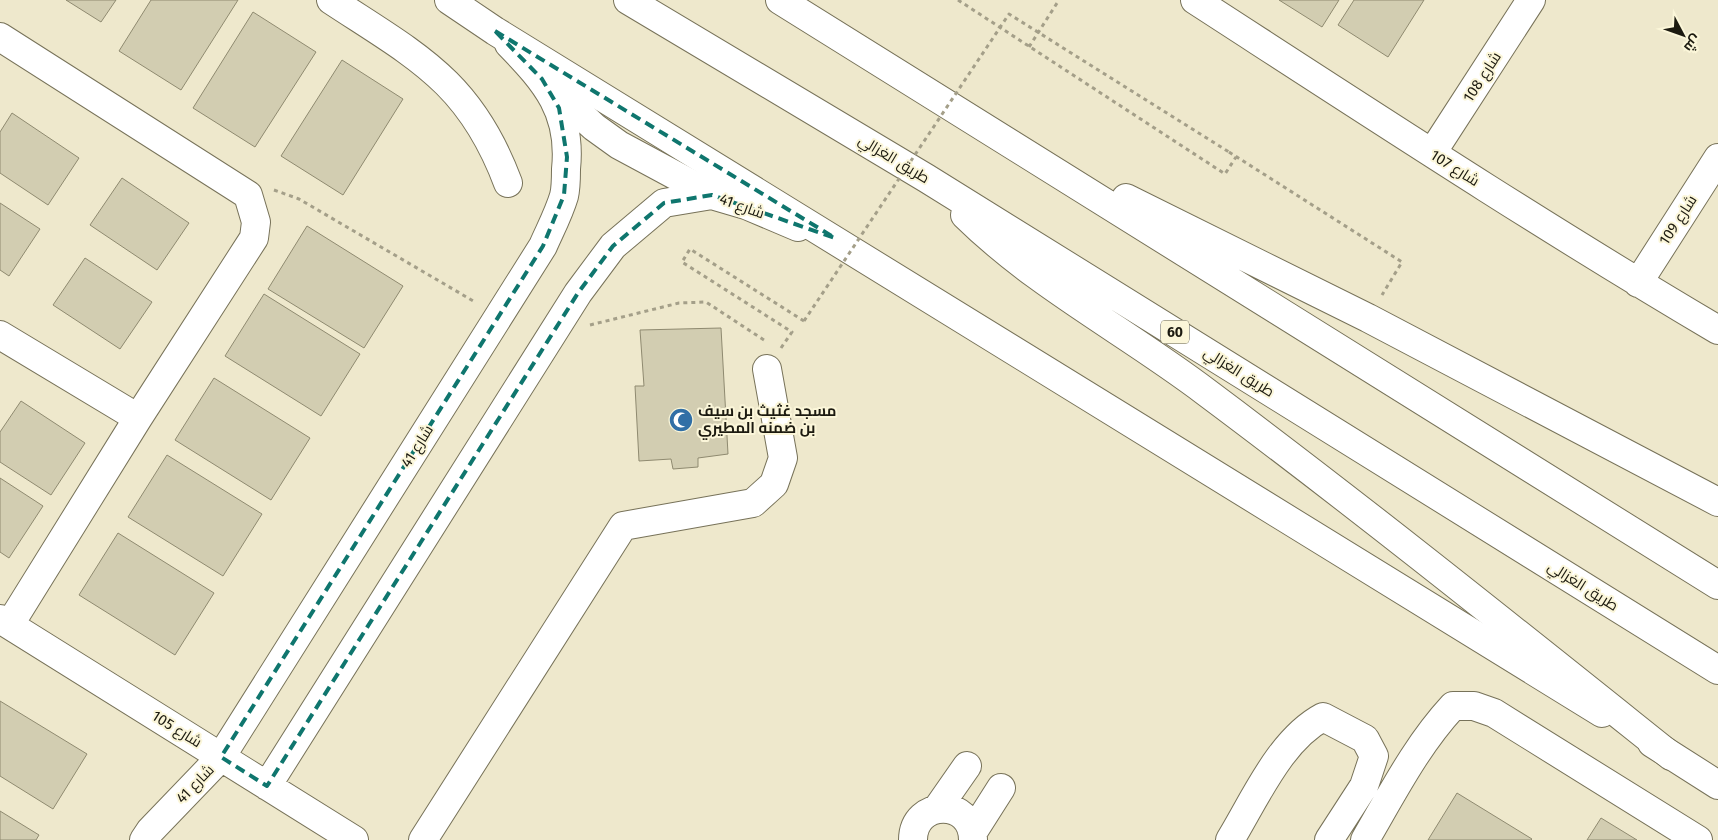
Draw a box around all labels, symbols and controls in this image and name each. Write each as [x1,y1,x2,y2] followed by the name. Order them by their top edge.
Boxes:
[1658,10,1708,60] north arrow
[1680,31,1705,56] text: ش
[1459,49,1507,107] street label: شارع 108
[854,131,933,190] street label: طريق الغزالي
[1426,146,1483,192] street label: شارع 107
[716,190,767,224] street label: شارع 41
[1655,192,1702,249] street label: شارع 109
[1161,321,1189,344] road number: 60
[1199,343,1278,403] street label: طريق الغزالي
[698,402,837,440] place label: مسجد غثيث بن سيف بن ضمنه المطيري
[668,407,694,433] mosque icon: مسجد غثيث بن سيف بن ضمنه المطيري
[397,421,439,472] street label: شارع 41
[1543,557,1622,617] street label: طريق الغزالي
[148,707,205,753] street label: شارع 105
[172,761,219,808] street label: شارع 41

